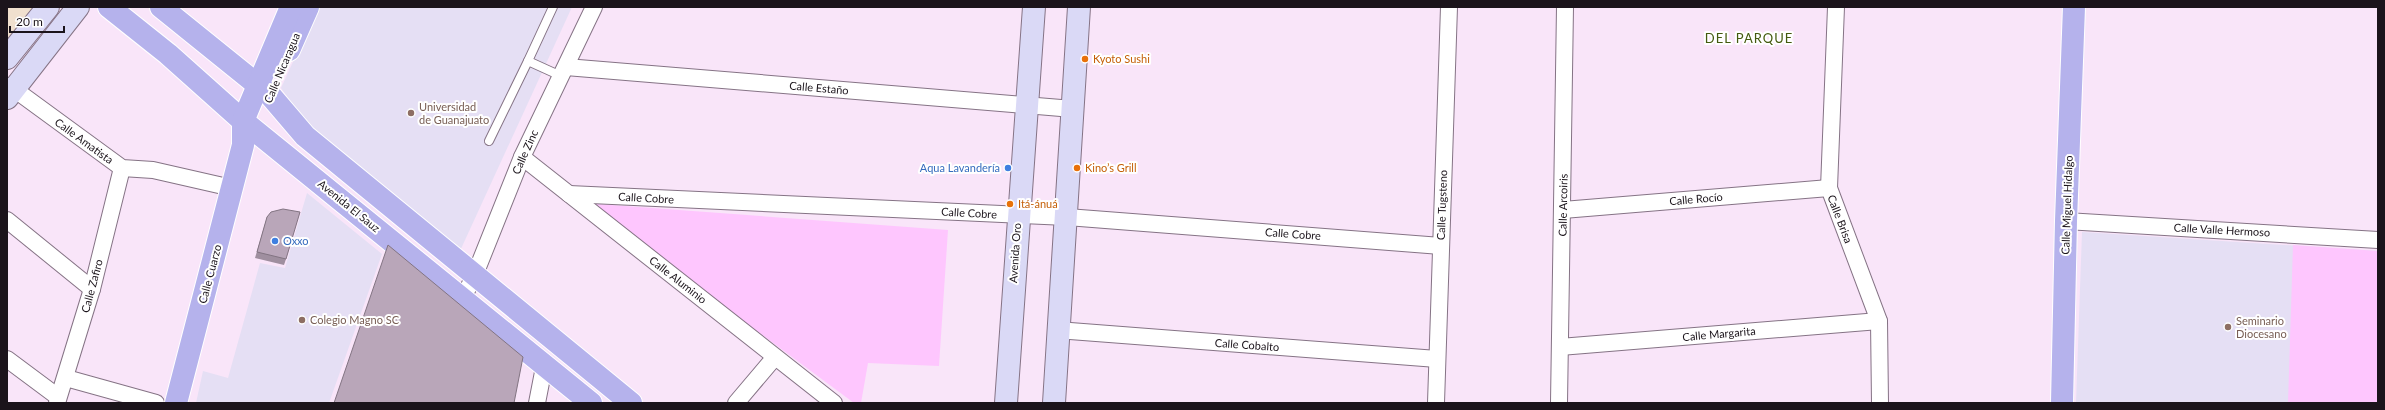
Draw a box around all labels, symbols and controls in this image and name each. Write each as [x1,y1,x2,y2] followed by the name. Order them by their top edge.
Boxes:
[10,8,64,34] scale bar
[16,14,43,29] text: 20 m
[1705,30,1793,46] district label: DEL PARQUE
[261,31,302,105] street label: Calle Nicaragua
[1093,52,1150,65] place label: Kyoto Sushi
[1080,54,1090,64] marker: Kyoto Sushi
[789,78,849,97] street label: Calle Estaño
[419,100,489,126] place label: Universidad de Guanajuato
[406,108,416,118] marker: Universidad de Guanajuato
[53,115,116,166] street label: Calle Amatista
[509,128,540,176] street label: Calle Zinc
[2058,155,2075,255] street label: Calle Miguel Hidalgo
[920,161,1000,174] place label: Aqua Lavandería
[1085,161,1137,174] place label: Kino’s Grill
[1003,163,1013,173] marker: Aqua Lavandería
[1072,163,1082,173] marker: Kino’s Grill
[1434,170,1449,240] street label: Calle Tugsteno
[1555,173,1570,237] street label: Calle Arcoiris
[316,177,383,235] street label: Avenida El Sauz
[618,190,674,205] street label: Calle Cobre
[1669,190,1723,207] street label: Calle Rocío
[1825,193,1856,245] street label: Calle Brisa
[1018,197,1058,210] place label: Itá-ánuá
[1005,199,1015,209] marker: Itá-ánuá
[941,205,997,220] street label: Calle Cobre
[2174,220,2271,239] street label: Calle Valle Hermoso
[1006,222,1023,283] street label: Avenida Oro
[1265,225,1322,242] street label: Calle Cobre
[283,234,309,247] place label: Oxxo
[270,236,280,246] marker: Oxxo
[195,243,224,305] street label: Calle Cuarzo
[647,253,710,306] street label: Calle Aluminio
[78,258,105,314] street label: Calle Zafiro
[310,313,400,326] place label: Colegio Magno SC
[2236,314,2287,340] place label: Seminario Diocesano
[297,315,307,325] marker: Colegio Magno SC
[2223,322,2233,332] marker: Seminario Diocesano
[1682,324,1756,343] street label: Calle Margarita
[1214,336,1280,353] street label: Calle Cobalto

